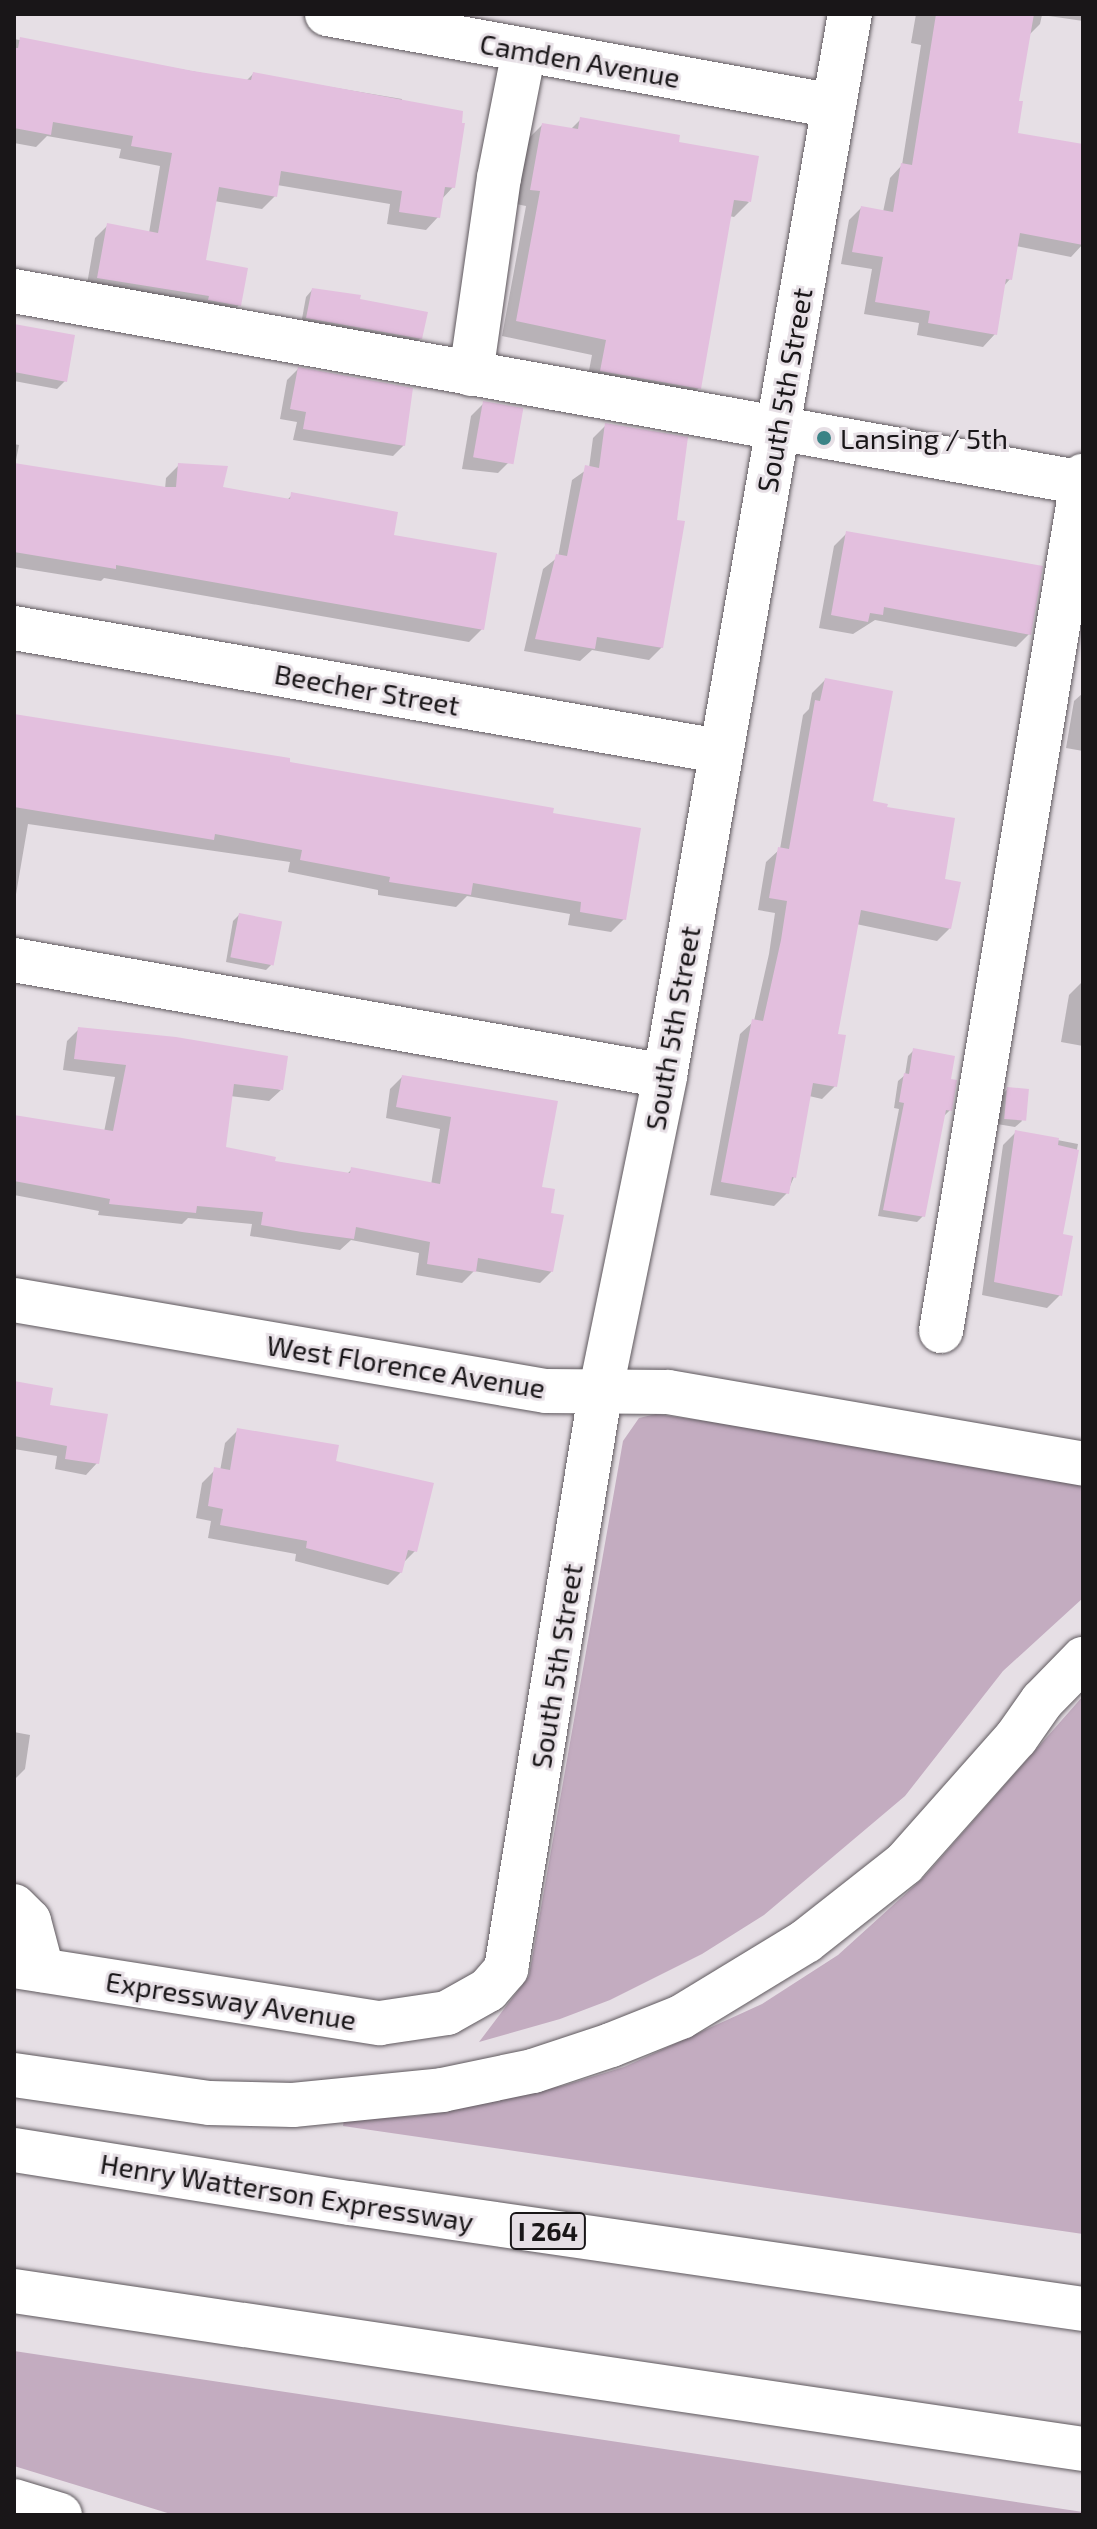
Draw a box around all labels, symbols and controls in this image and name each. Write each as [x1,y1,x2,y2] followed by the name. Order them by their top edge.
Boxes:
[477,26,683,94] street label: Camden Avenue
[750,285,818,495] street label: South 5th Street
[840,421,1008,455] place label: Lansing / 5th
[815,429,833,447] marker: Lansing / 5th
[272,656,462,722] street label: Beecher Street
[638,923,706,1133] street label: South 5th Street
[264,1327,548,1405] street label: West Florence Avenue
[523,1561,589,1771] street label: South 5th Street
[103,1964,359,2036] street label: Expressway Avenue
[98,2146,476,2238] street label: Henry Watterson Expressway
[508,2209,588,2253] road number: I 264

